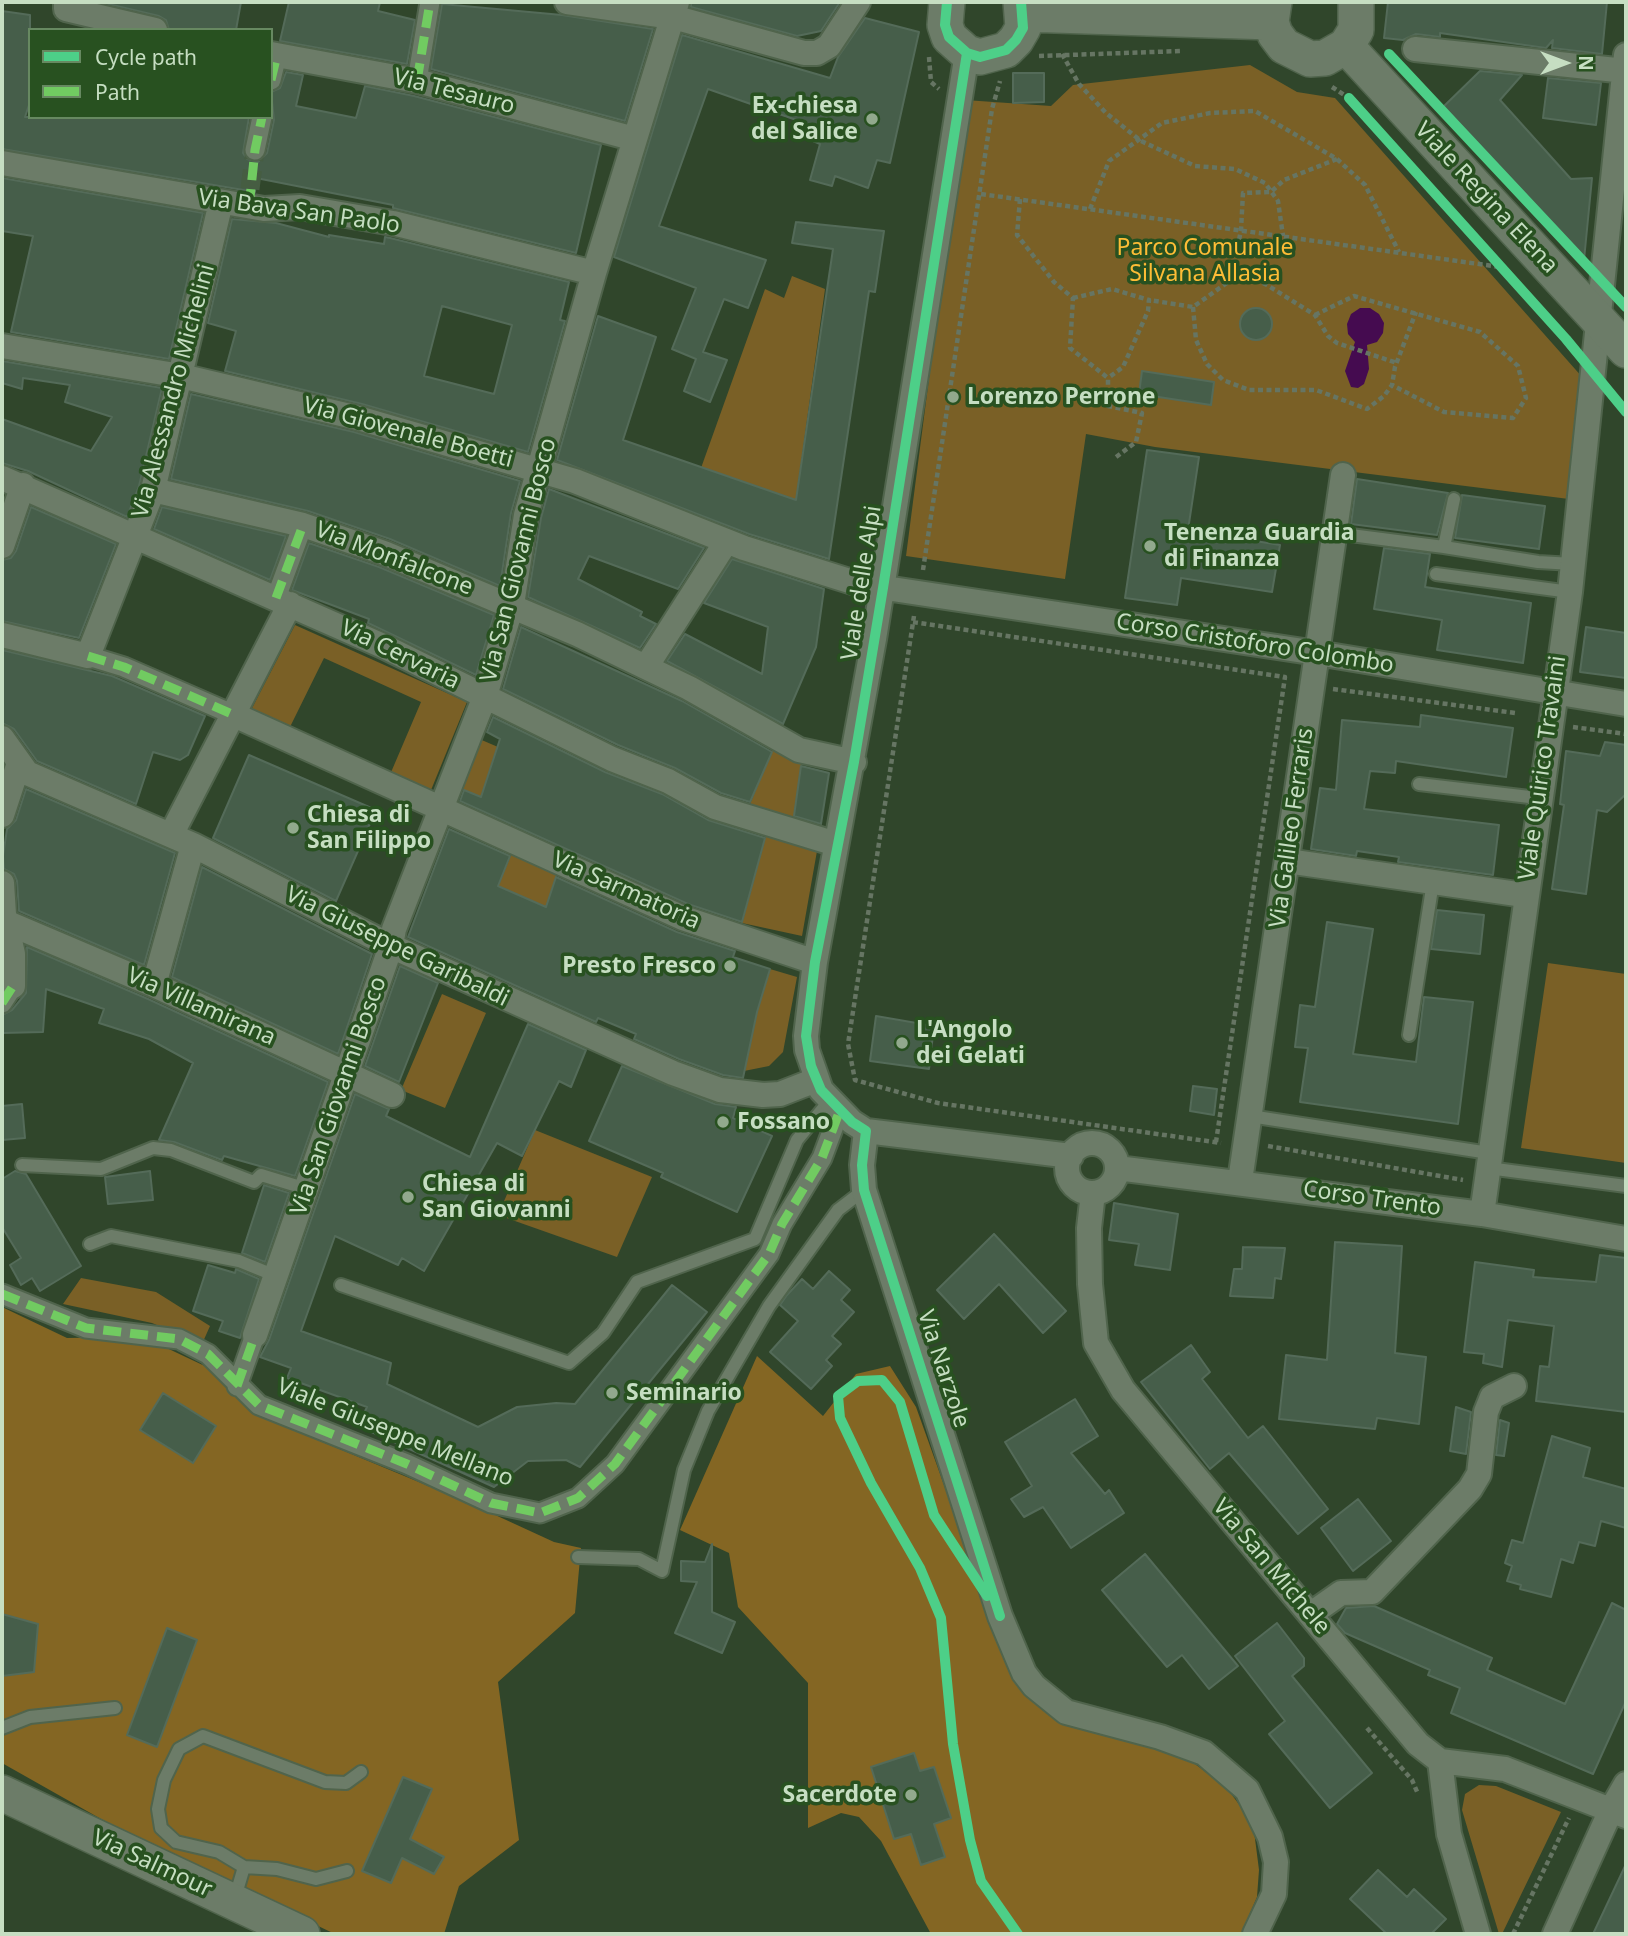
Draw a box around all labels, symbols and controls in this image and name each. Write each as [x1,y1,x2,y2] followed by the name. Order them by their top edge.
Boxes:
[28,28,273,119] legend
[1530,28,1600,98] north arrow
[95,43,197,71] text: Cycle path
[1573,55,1599,71] text: N
[391,64,517,120] street label: Via Tesauro
[95,78,140,106] text: Path
[751,92,858,146] place label: Ex-chiesa del Salice
[864,111,880,127] marker: Ex-chiesa del Salice
[1409,117,1563,279] street label: Viale Regina Elena
[196,184,402,240] street label: Via Bava San Paolo
[1117,234,1293,288] park label: Parco Comunale Silvana Allasia
[127,261,221,521] street label: Via Alessandro Michelini
[967,383,1156,411] place label: Lorenzo Perrone
[945,389,961,405] marker: Lorenzo Perrone
[300,392,516,474] street label: Via Giovenale Boetti
[475,435,563,685] street label: Via San Giovanni Bosco
[836,504,888,662] street label: Viale delle Alpi
[311,516,477,602] street label: Via Monfalcone
[1164,519,1355,573] place label: Tenenza Guardia di Finanza
[1142,538,1158,554] marker: Tenenza Guardia di Finanza
[1114,608,1396,680] street label: Corso Cristoforo Colombo
[336,614,464,696] street label: Via Cervaria
[1514,654,1572,882] street label: Viale Quirico Travaini
[1264,726,1320,930] street label: Via Galileo Ferraris
[307,801,431,855] place label: Chiesa di San Filippo
[285,820,301,836] marker: Chiesa di San Filippo
[548,846,704,936] street label: Via Sarmatoria
[281,881,513,1013] street label: Via Giuseppe Garibaldi
[562,952,716,980] place label: Presto Fresco
[722,958,738,974] marker: Presto Fresco
[122,962,280,1052] street label: Via Villamirana
[285,973,393,1219] street label: Via San Giovanni Bosco
[916,1016,1025,1070] place label: L'Angolo dei Gelati
[894,1035,910,1051] marker: L'Angolo dei Gelati
[737,1108,830,1136] place label: Fossano
[715,1114,731,1130] marker: Fossano
[422,1170,571,1224] place label: Chiesa di San Giovanni
[1301,1176,1443,1222] street label: Corso Trento
[400,1189,416,1205] marker: Chiesa di San Giovanni
[911,1307,975,1431] street label: Via Narzole
[273,1373,517,1493] street label: Viale Giuseppe Mellano
[626,1379,742,1407] place label: Seminario
[604,1385,620,1401] marker: Seminario
[1206,1494,1336,1640] street label: Via San Michele
[783,1781,897,1809] place label: Sacerdote
[903,1787,919,1803] marker: Sacerdote
[88,1824,216,1904] street label: Via Salmour

